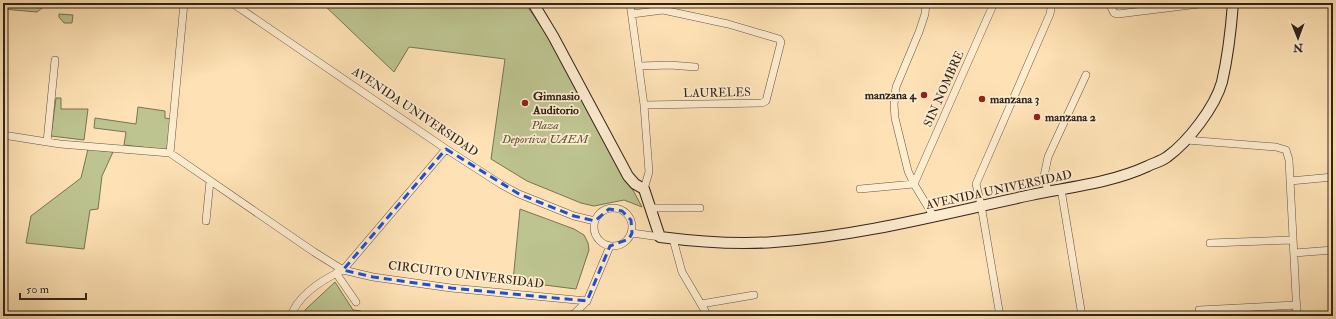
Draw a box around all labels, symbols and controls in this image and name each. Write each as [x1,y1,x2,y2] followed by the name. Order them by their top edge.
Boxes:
[1278,18,1318,58] north arrow
[1292,41,1304,54] text: N
[921,48,968,129] street label: SIN NOMBRE
[348,64,481,160] street label: AVENIDA UNIVERSIDAD
[683,85,751,101] street label: LAURELES
[865,88,918,103] place label: manzana 4
[532,89,580,118] place label: Gimnasio Auditorio
[919,90,929,100] marker: manzana 4
[990,92,1040,107] place label: manzana 3
[977,94,987,104] marker: manzana 3
[520,98,530,108] marker: Gimnasio Auditorio
[1045,110,1096,125] place label: manzana 2
[1032,112,1042,122] marker: manzana 2
[501,118,589,147] park label: Plaza Deportiva UAEM
[923,167,1074,213] street label: AVENIDA UNIVERSIDAD
[387,258,545,292] street label: CIRCUITO UNIVERSIDAD
[20,275,86,301] scale bar
[26,282,50,297] text: 50 m

